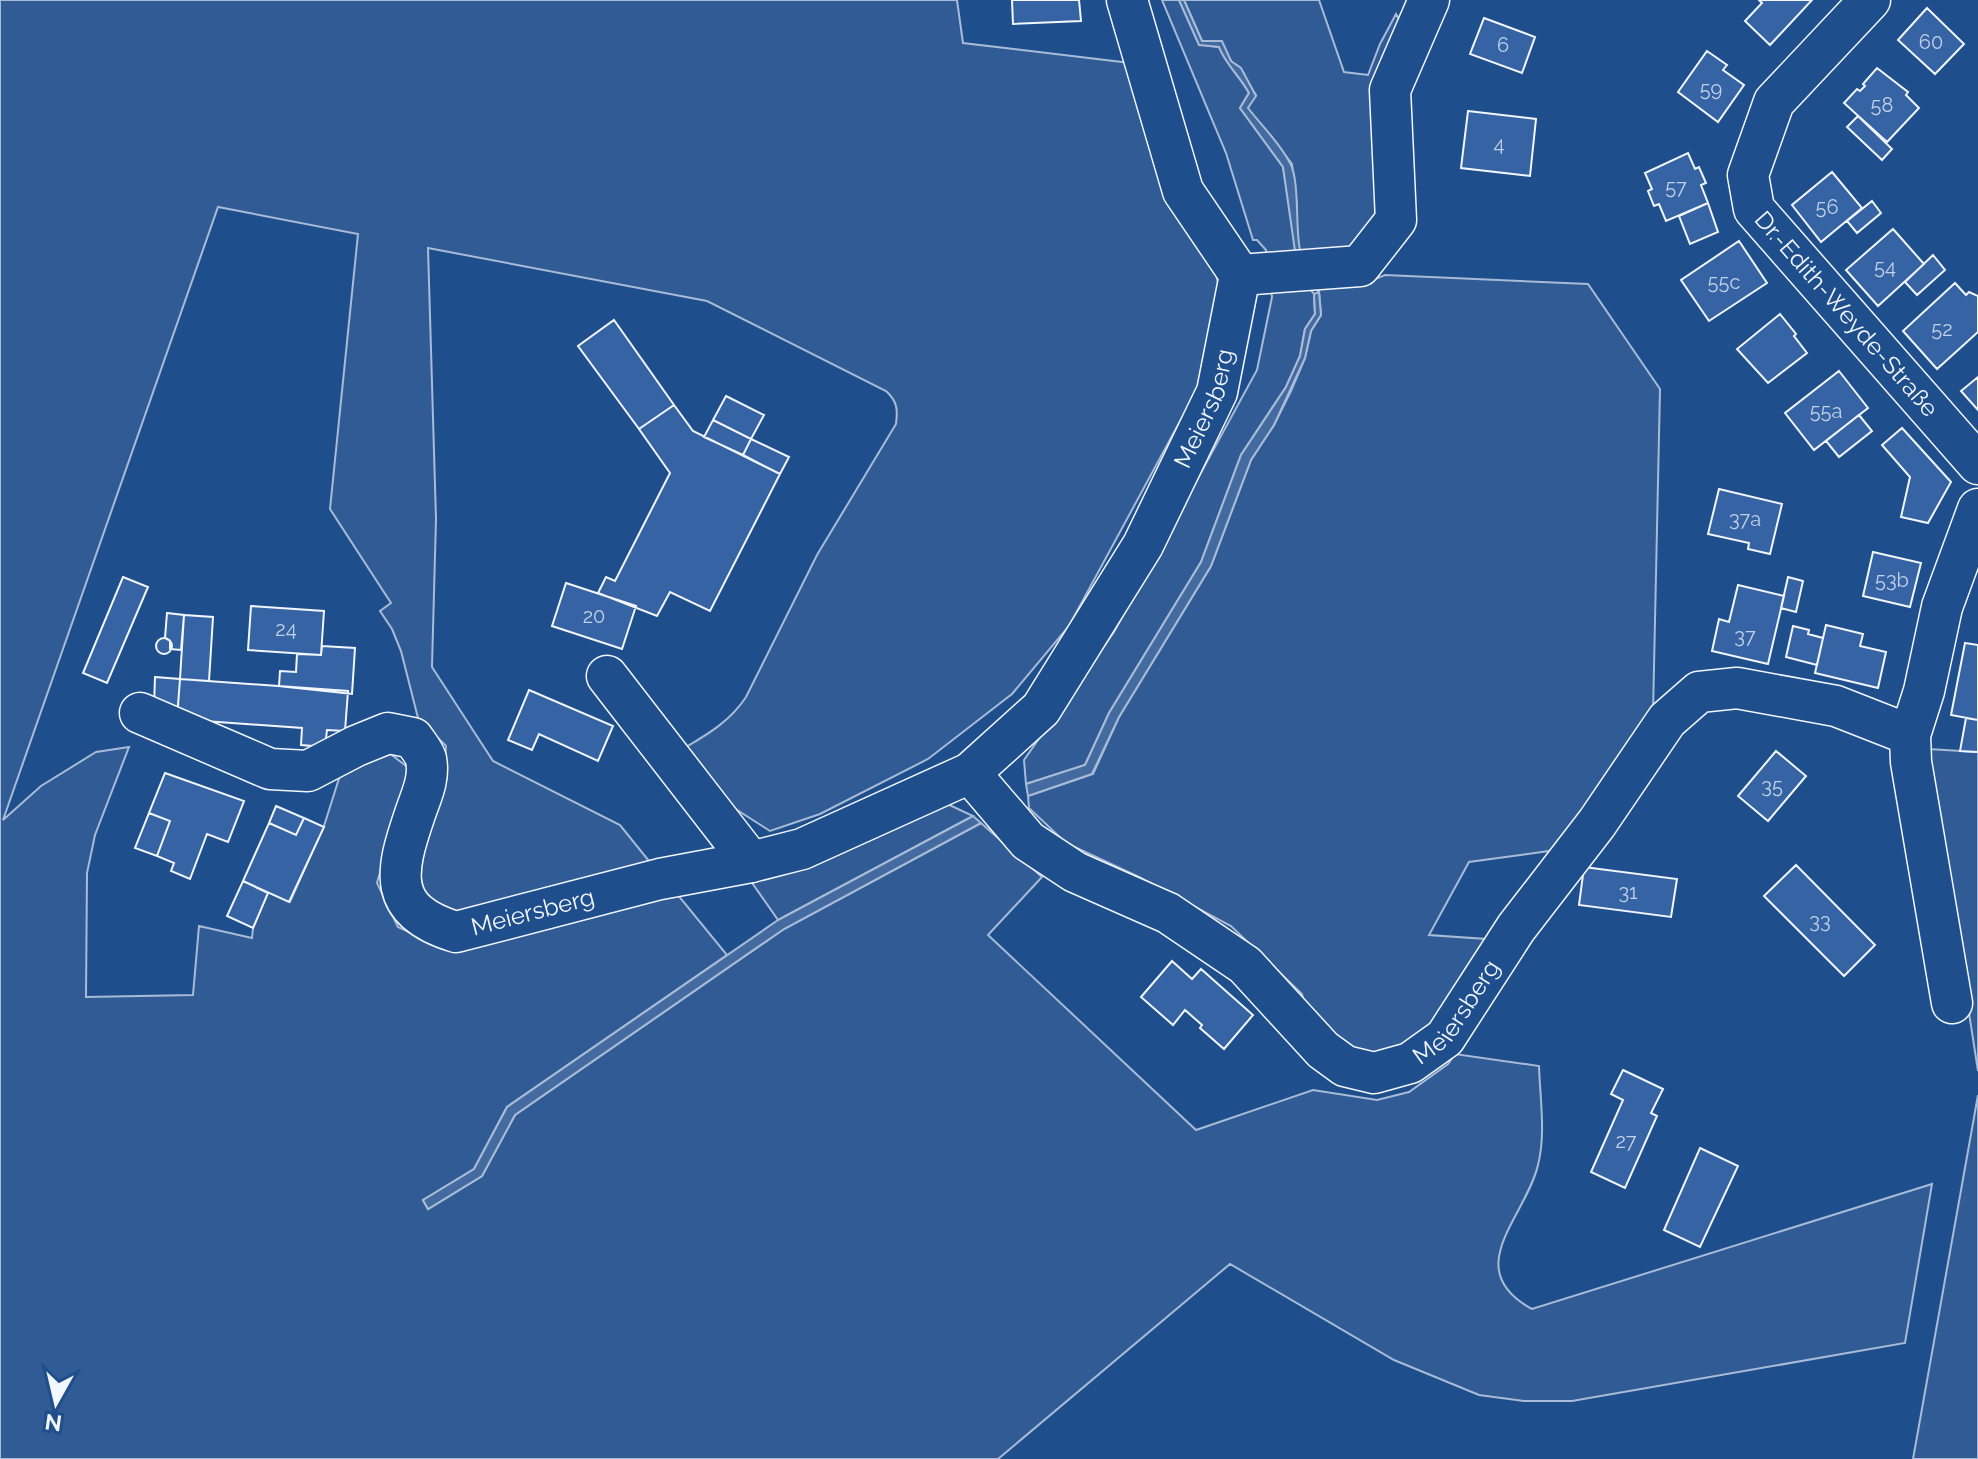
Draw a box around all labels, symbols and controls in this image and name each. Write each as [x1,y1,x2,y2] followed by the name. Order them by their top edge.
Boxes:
[1919,30,1943,54] house number: 60
[1497,33,1509,57] house number: 6
[1700,77,1722,101] house number: 59
[1871,93,1893,117] house number: 58
[1494,132,1505,156] house number: 4
[1665,175,1687,199] house number: 57
[1816,195,1838,219] house number: 56
[1749,205,1945,422] street label: Dr.-Edith-Weyde-Straße
[1874,255,1896,279] house number: 54
[1708,270,1740,294] house number: 55c
[1931,317,1953,341] house number: 52
[1167,346,1239,473] street label: Meiersberg
[1810,399,1842,423] house number: 55a
[1729,507,1761,531] house number: 37a
[1875,568,1909,592] house number: 53b
[583,604,605,628] house number: 20
[275,617,297,641] house number: 24
[1734,624,1756,648] house number: 37
[1761,774,1783,798] house number: 35
[1618,880,1638,904] house number: 31
[468,882,597,941] street label: Meiersberg
[1809,909,1831,933] house number: 33
[1407,954,1506,1070] street label: Meiersberg
[1615,1129,1637,1153] house number: 27
[16,1363,96,1443] north arrow
[43,1409,63,1437] text: N

